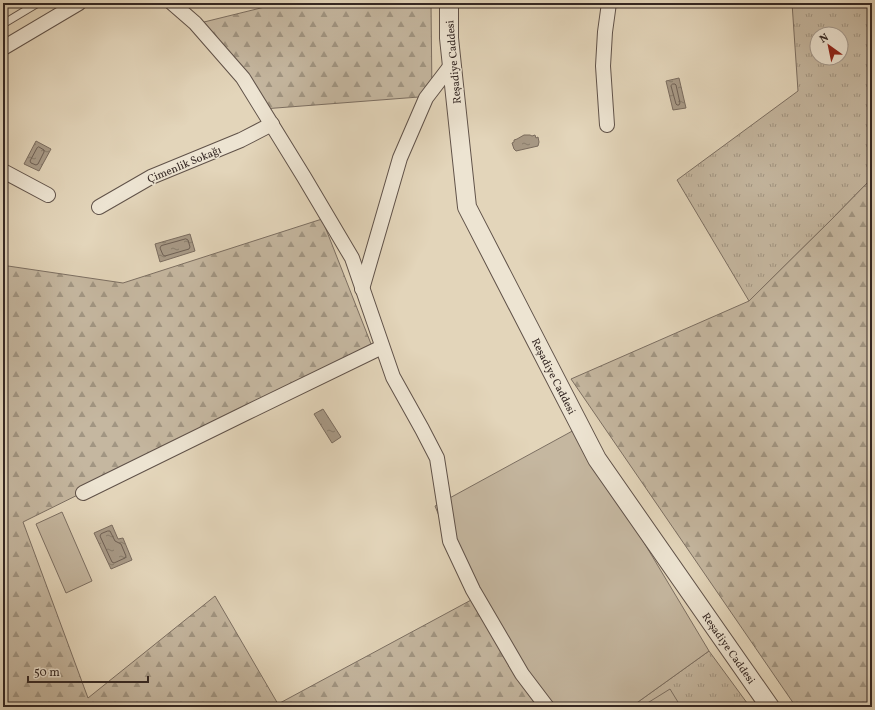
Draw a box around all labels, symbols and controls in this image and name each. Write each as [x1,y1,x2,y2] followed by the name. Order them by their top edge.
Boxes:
[443,19,466,104] street label: Reşadiye Caddesi
[809,26,849,66] north arrow
[817,30,832,47] text: N
[145,143,224,188] street label: Çimenlik Sokağı
[527,336,578,417] street label: Reşadiye Caddesi
[698,610,758,687] street label: Reşadiye Caddesi
[28,658,148,684] scale bar
[34,665,60,681] text: 50 m

